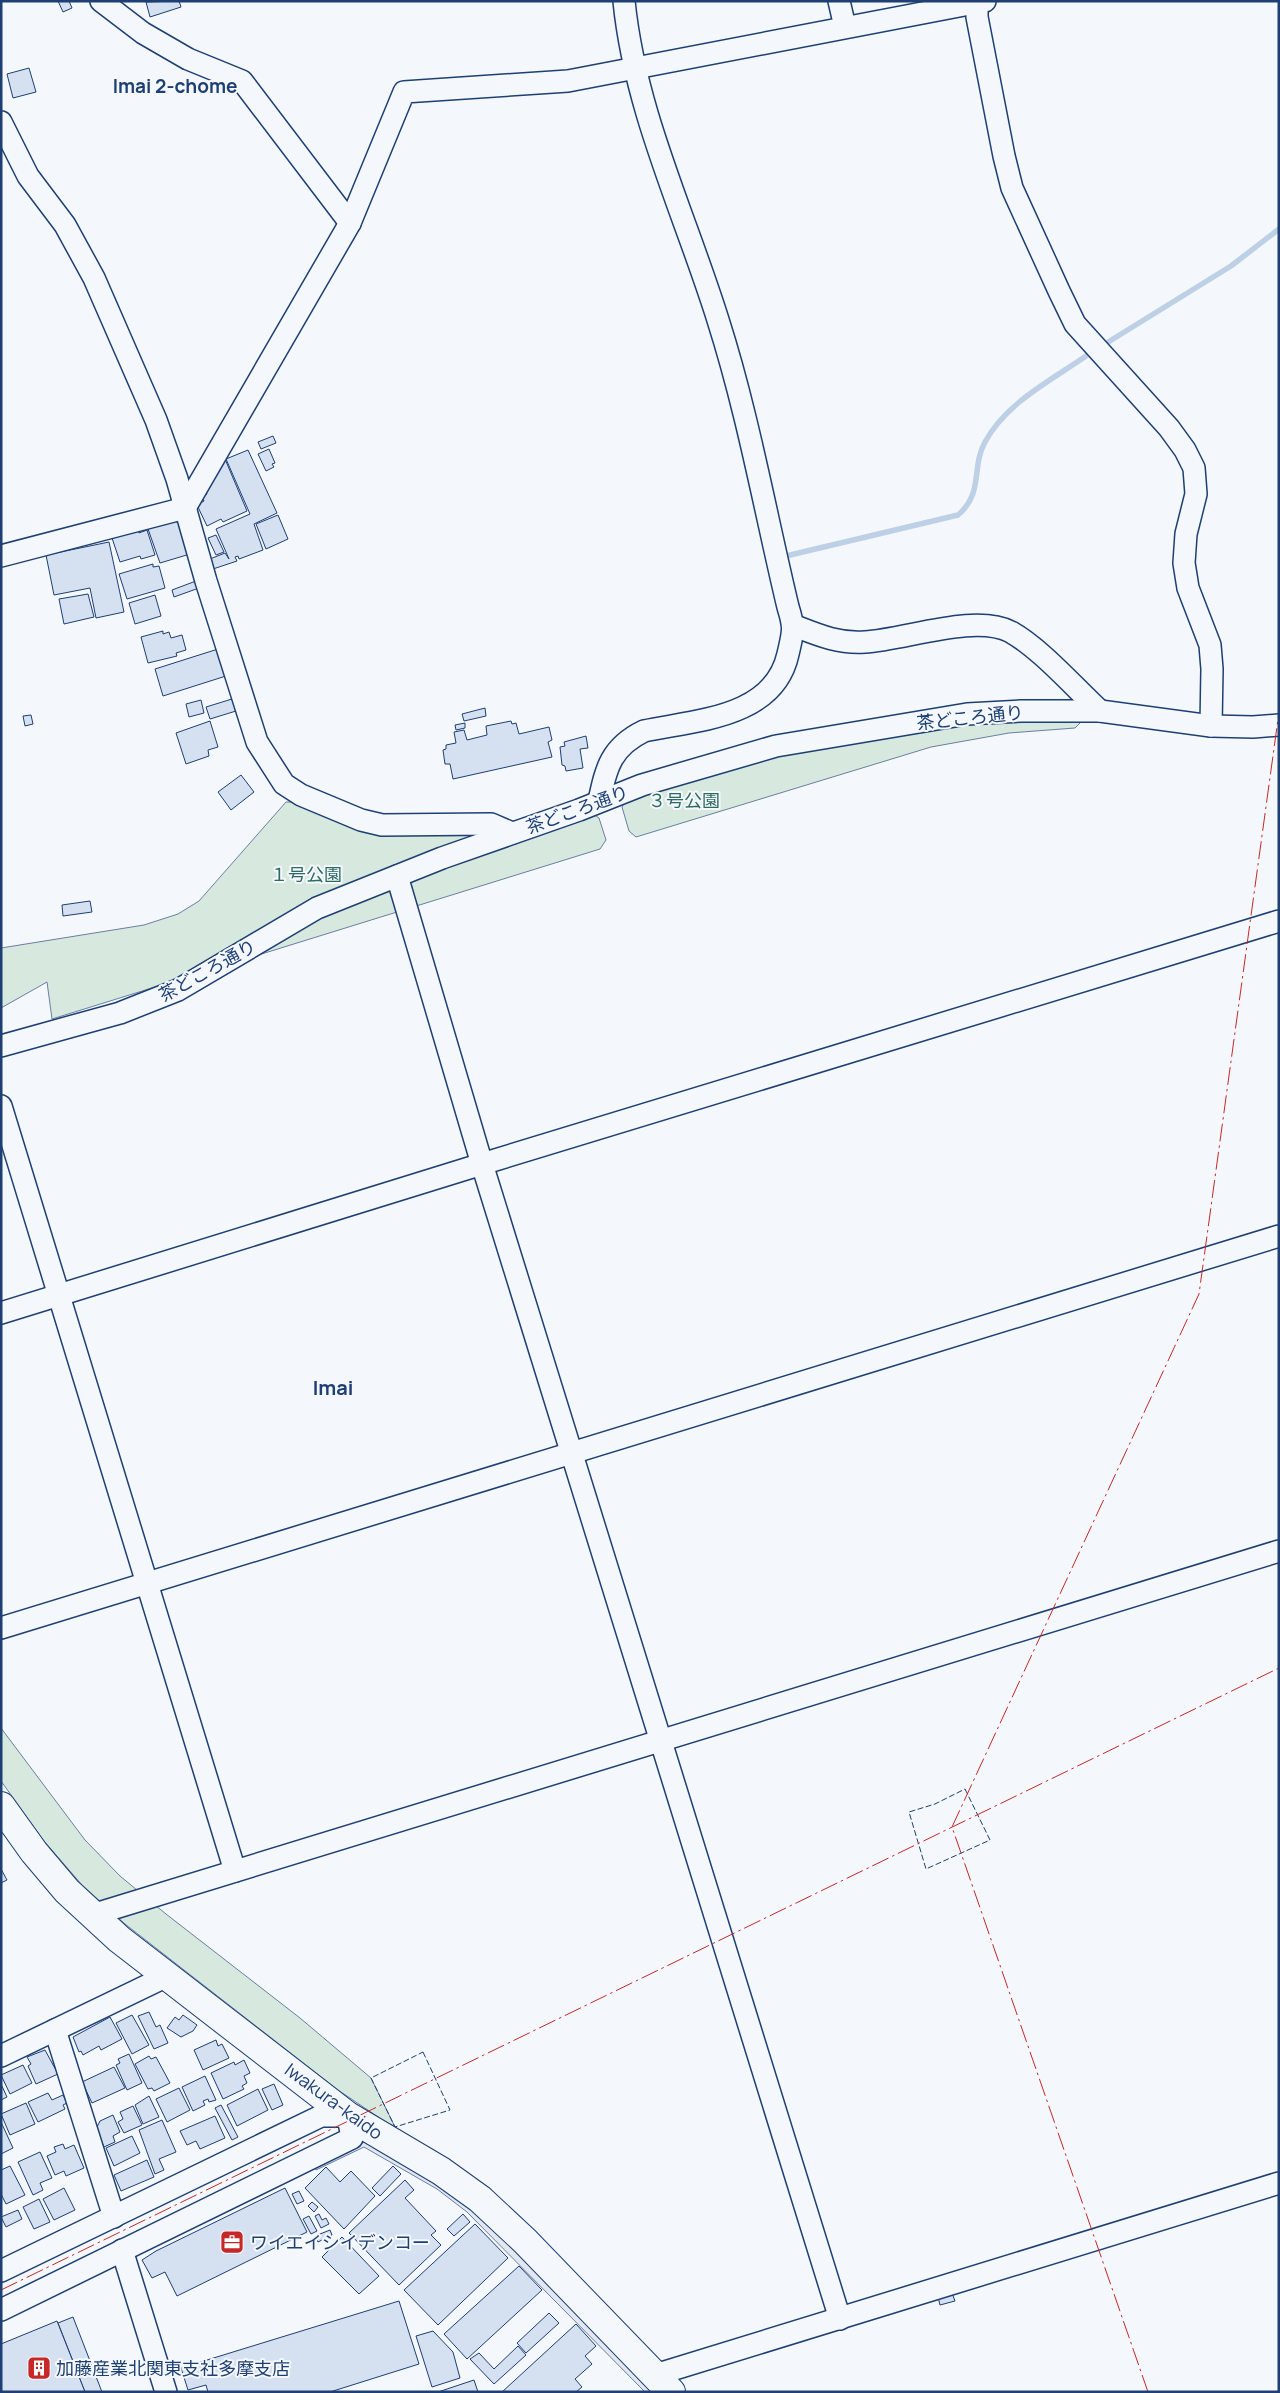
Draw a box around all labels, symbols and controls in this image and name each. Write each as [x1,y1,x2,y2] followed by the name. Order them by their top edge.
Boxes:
[113,73,237,99] district label: Imai 2-chome
[915,699,1025,735] street label: 茶どころ通り
[522,779,632,839] street label: 茶どころ通り
[648,788,720,812] park label: ３号公園
[270,862,342,886] park label: １号公園
[154,933,260,1007] street label: 茶どころ通り
[313,1374,353,1401] district label: Imai
[280,2057,388,2145] street label: Iwakura-kaido
[219,2229,245,2255] office icon: ワイエイシイデンコー
[250,2230,430,2254] place label: ワイエイシイデンコー
[26,2355,52,2381] building icon: 加藤産業北関東支社多摩支店
[56,2356,290,2380] place label: 加藤産業北関東支社多摩支店

